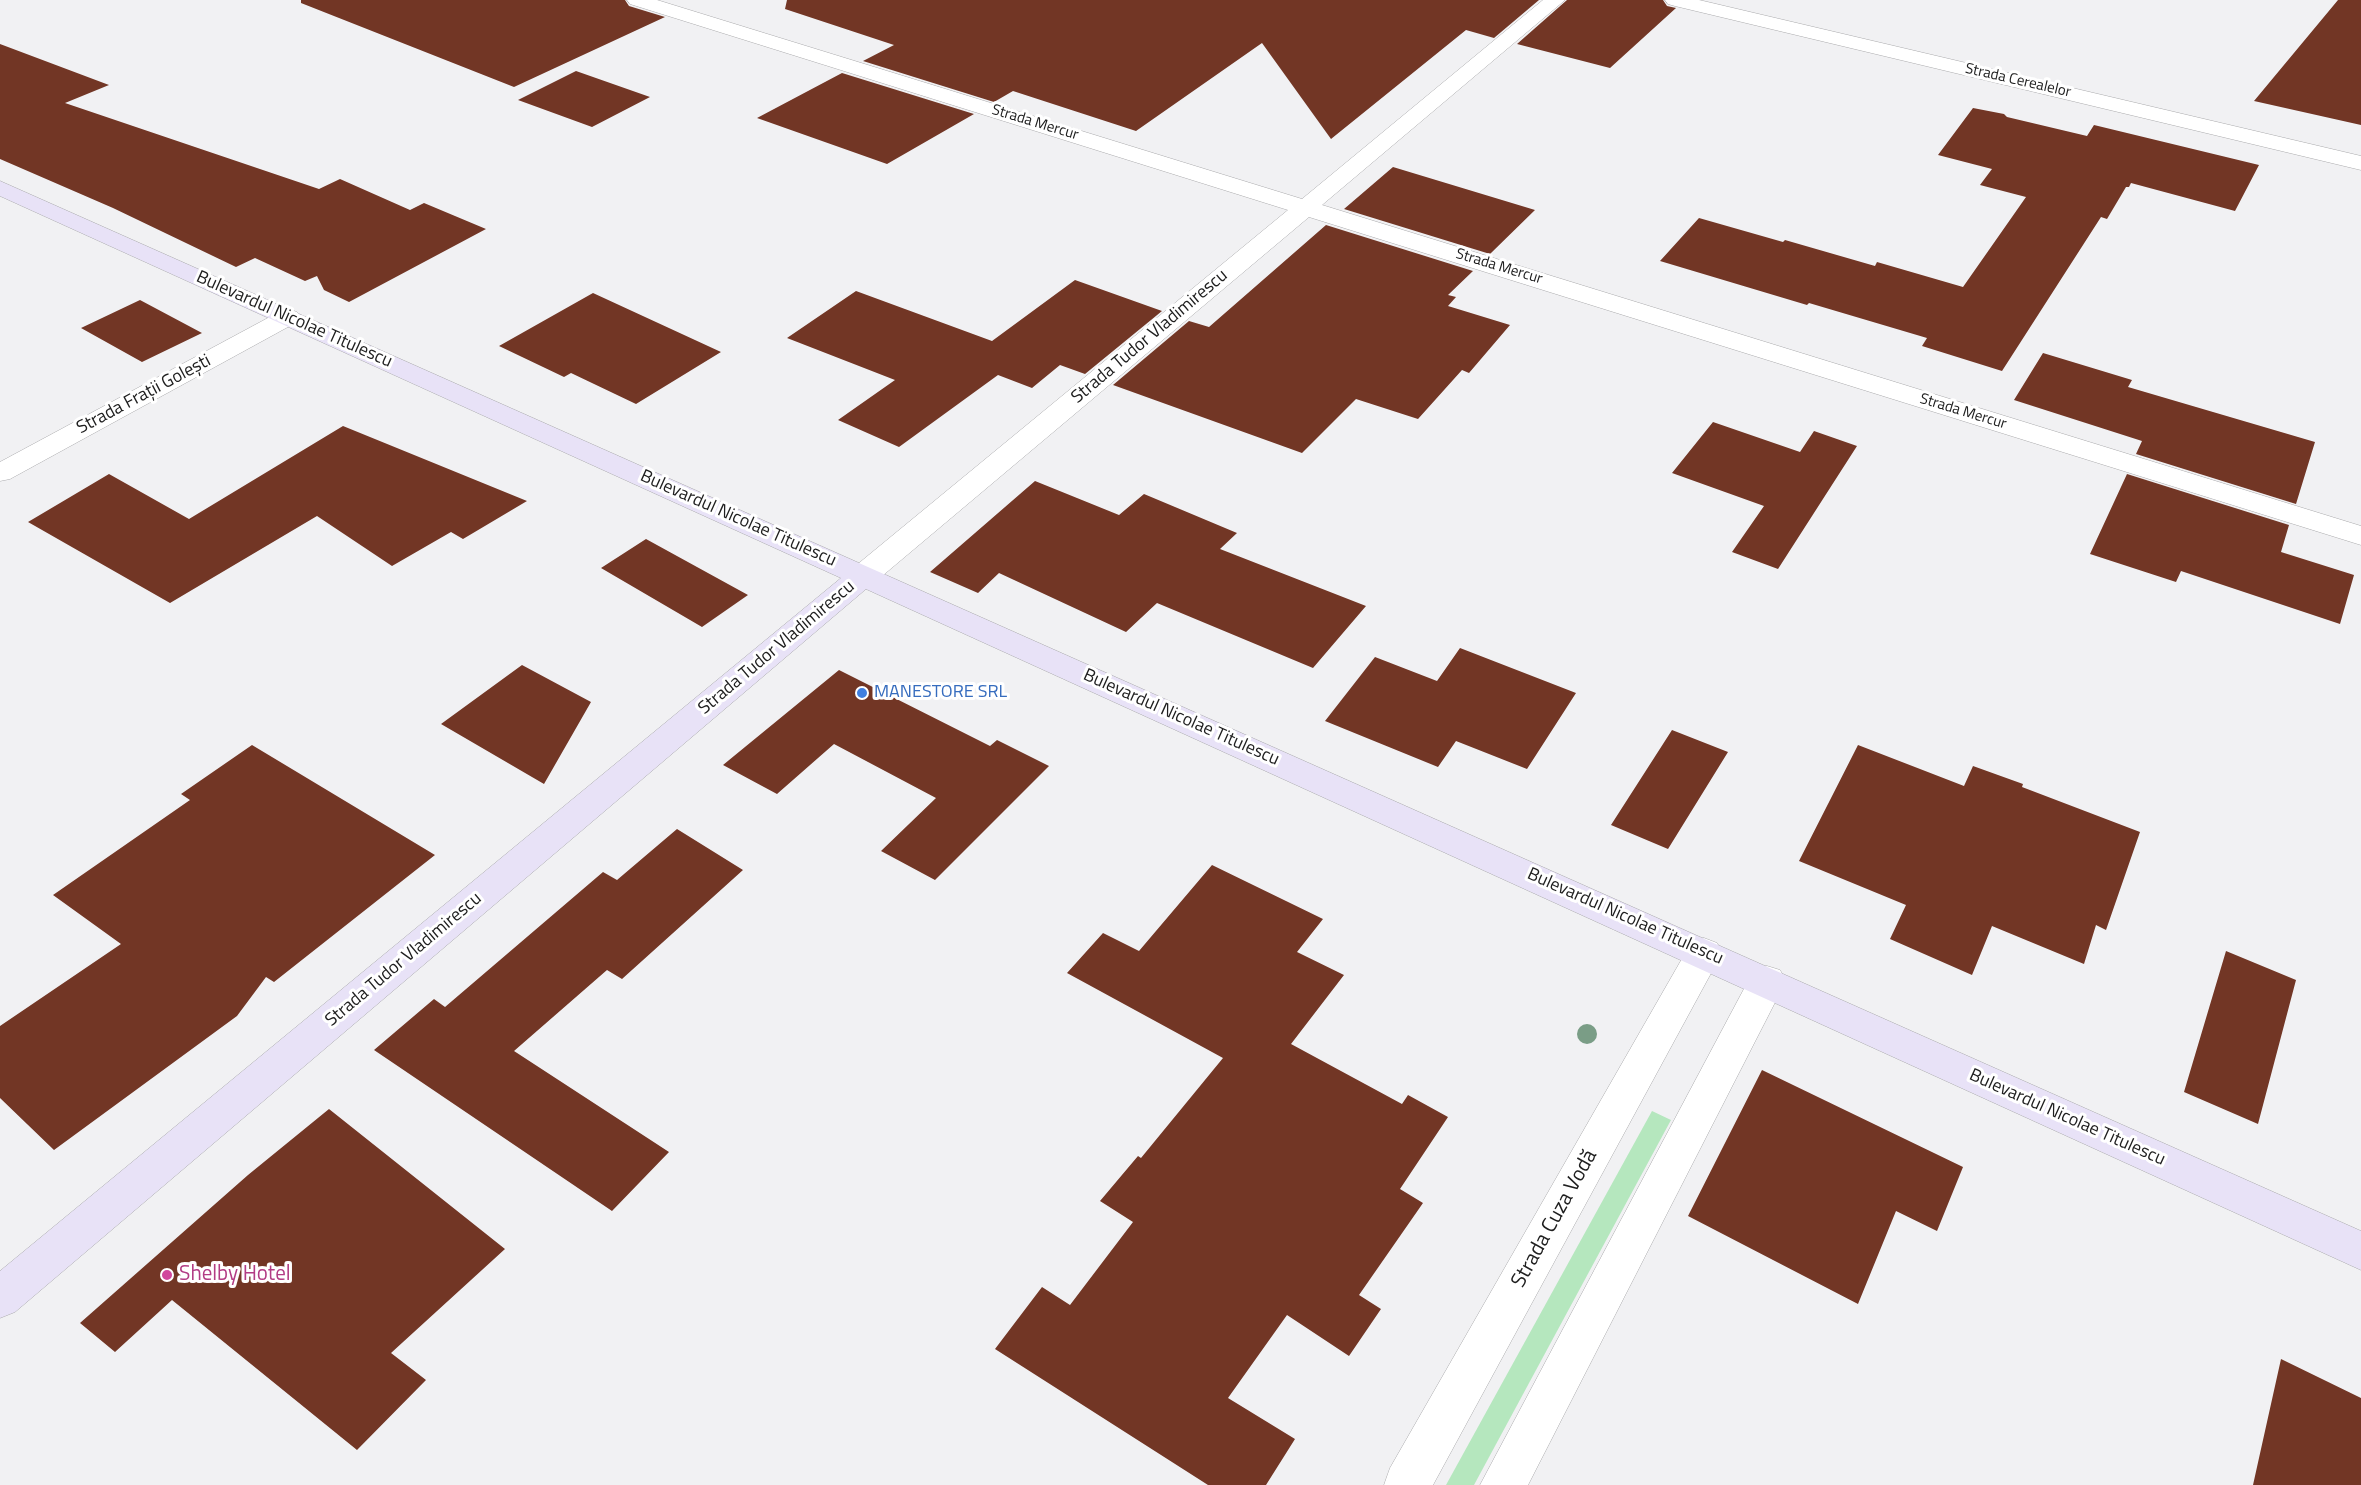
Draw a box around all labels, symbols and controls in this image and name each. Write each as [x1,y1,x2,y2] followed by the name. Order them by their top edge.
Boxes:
[1963,60,2073,102] street label: Strada Cerealelor
[990,101,1080,145] street label: Strada Mercur
[1454,245,1544,289] street label: Strada Mercur
[1067,265,1233,409] street label: Strada Tudor Vladimirescu
[193,267,395,373] street label: Bulevardul Nicolae Titulescu
[73,351,215,439] street label: Strada Frații Golești
[1918,390,2008,434] street label: Strada Mercur
[637,466,839,572] street label: Bulevardul Nicolae Titulescu
[694,576,860,720] street label: Strada Tudor Vladimirescu
[1080,665,1282,771] street label: Bulevardul Nicolae Titulescu
[874,682,1007,704] place label: MANESTORE SRL
[855,686,869,700] marker: MANESTORE SRL
[1524,864,1726,970] street label: Bulevardul Nicolae Titulescu
[321,888,487,1032] street label: Strada Tudor Vladimirescu
[1966,1065,2168,1171] street label: Bulevardul Nicolae Titulescu
[1507,1146,1603,1292] street label: Strada Cuza Vodă
[179,1262,291,1288] place label: Shelby Hotel
[160,1268,174,1282] marker: Shelby Hotel

